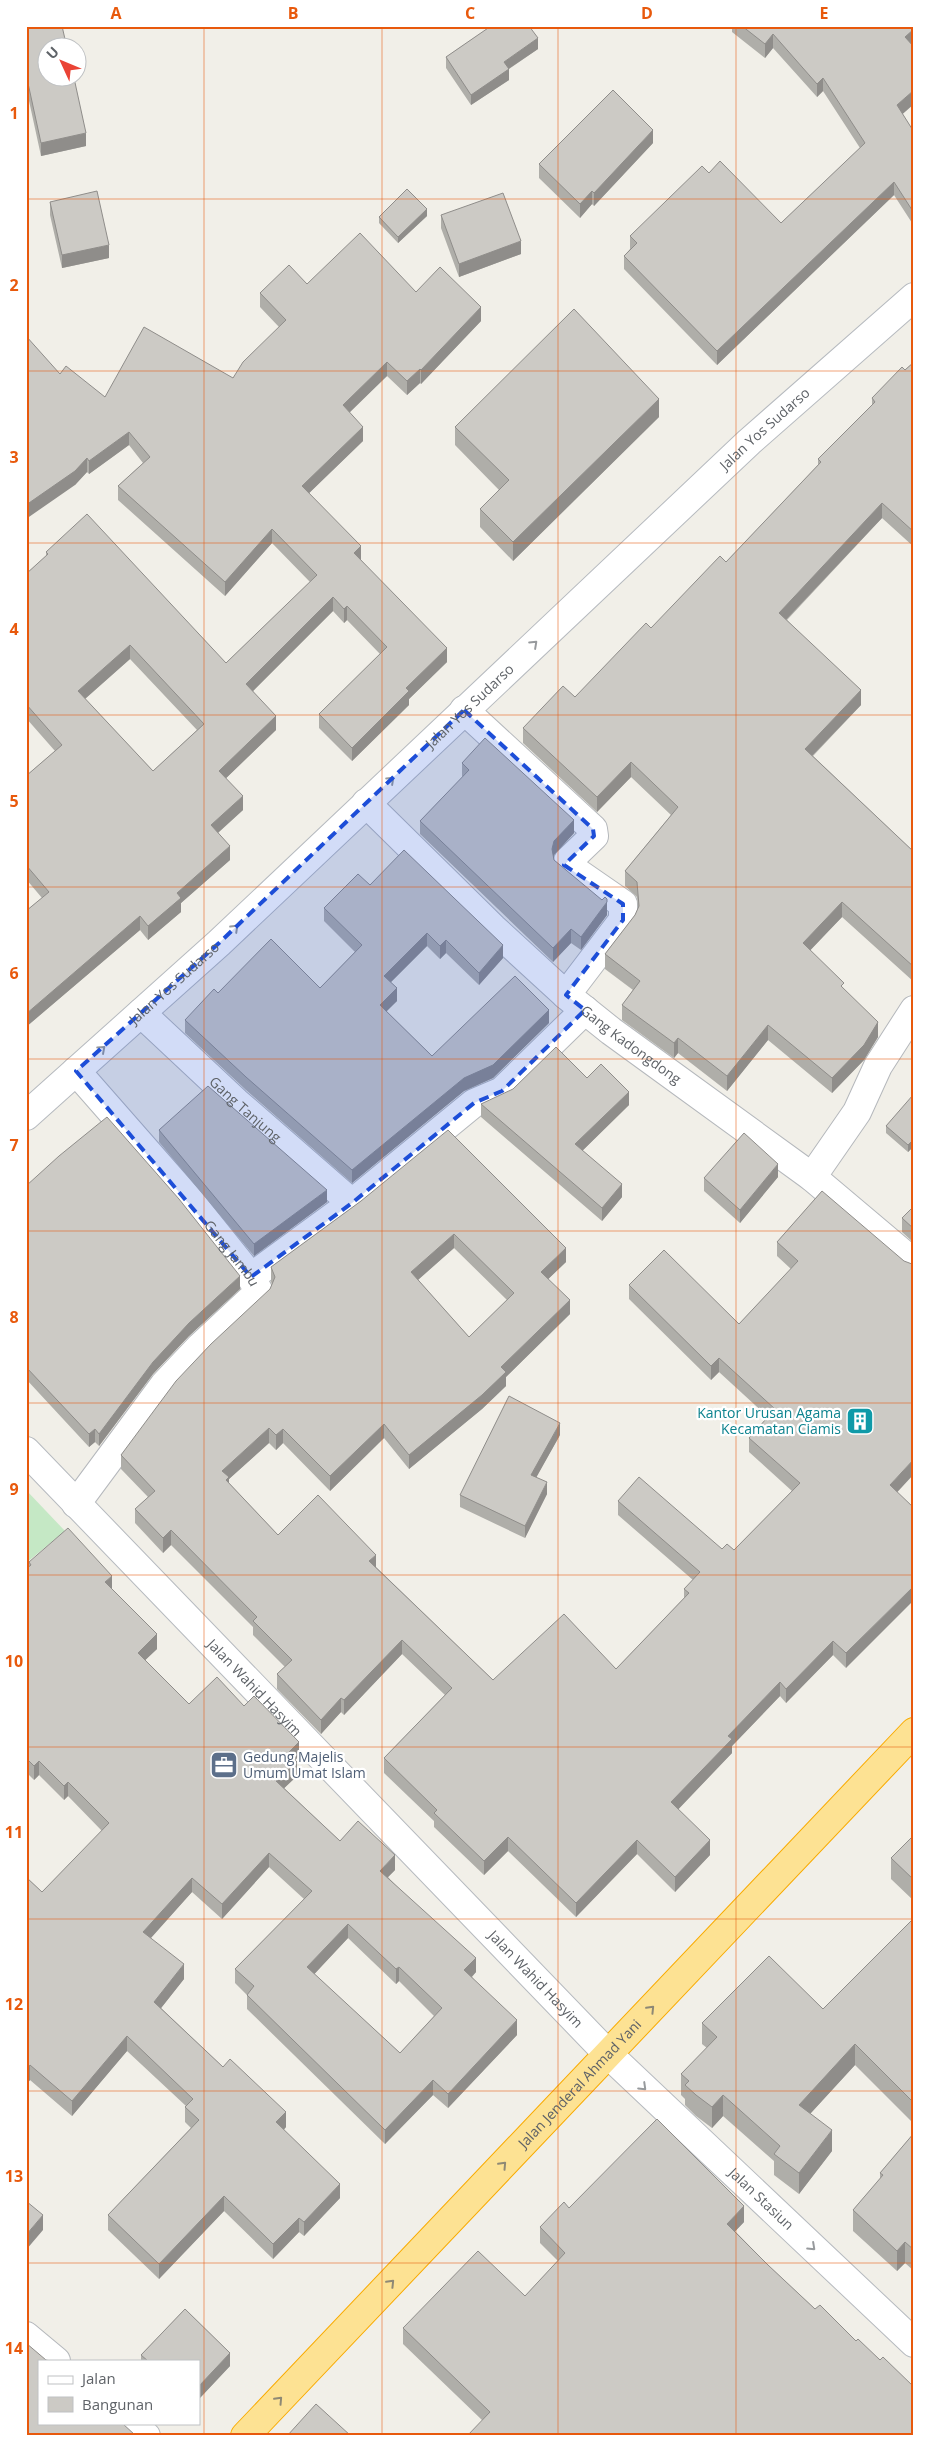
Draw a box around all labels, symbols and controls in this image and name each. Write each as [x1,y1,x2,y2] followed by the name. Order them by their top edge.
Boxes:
[110,2,122,24] text: A
[288,2,298,24] text: B
[465,2,475,24] text: C
[641,2,653,24] text: D
[820,2,829,24] text: E
[38,38,88,88] north arrow
[42,42,63,63] text: U
[9,102,19,124] text: 1
[9,274,19,296] text: 2
[714,383,814,475] street label: Jalan Yos Sudarso
[9,446,19,468] text: 3
[9,618,19,640] text: 4
[528,641,537,650] one-way arrow
[419,659,518,754] street label: Jalan Yos Sudarso
[385,777,394,786] one-way arrow
[9,790,19,812] text: 5
[229,925,238,934] one-way arrow
[123,937,223,1030] street label: Jalan Yos Sudarso
[9,962,19,984] text: 6
[577,1001,685,1088] street label: Gang Kadongdong
[96,1045,105,1054] one-way arrow
[206,1072,286,1146] street label: Gang Tanjung
[9,1134,19,1156] text: 7
[200,1216,264,1290] street label: Gang Jambu
[9,1306,19,1328] text: 8
[697,1403,841,1438] place label: Kantor Urusan Agama Kecamatan Ciamis
[845,1406,875,1436] building icon: Kantor Urusan Agama Kecamatan Ciamis
[9,1478,19,1500] text: 9
[202,1633,306,1740] street label: Jalan Wahid Hasyim
[5,1650,23,1672] text: 10
[243,1747,366,1782] place label: Gedung Majelis Umum Umat Islam
[209,1750,239,1780] office icon: Gedung Majelis Umum Umat Islam
[5,1821,23,1843] text: 11
[483,1925,588,2032] street label: Jalan Wahid Hasyim
[5,1993,23,2015] text: 12
[645,2006,654,2015] one-way arrow
[512,2015,645,2153] street label: Jalan Jenderal Ahmad Yani
[638,2081,647,2090] one-way arrow
[497,2161,506,2170] one-way arrow
[724,2162,798,2234] street label: Jalan Stasiun
[5,2165,23,2187] text: 13
[807,2241,816,2250] one-way arrow
[385,2279,394,2288] one-way arrow
[5,2337,23,2359] text: 14
[38,2360,200,2424] legend
[80,2368,116,2388] text: Jalan
[82,2394,153,2414] text: Bangunan
[273,2397,282,2406] one-way arrow

